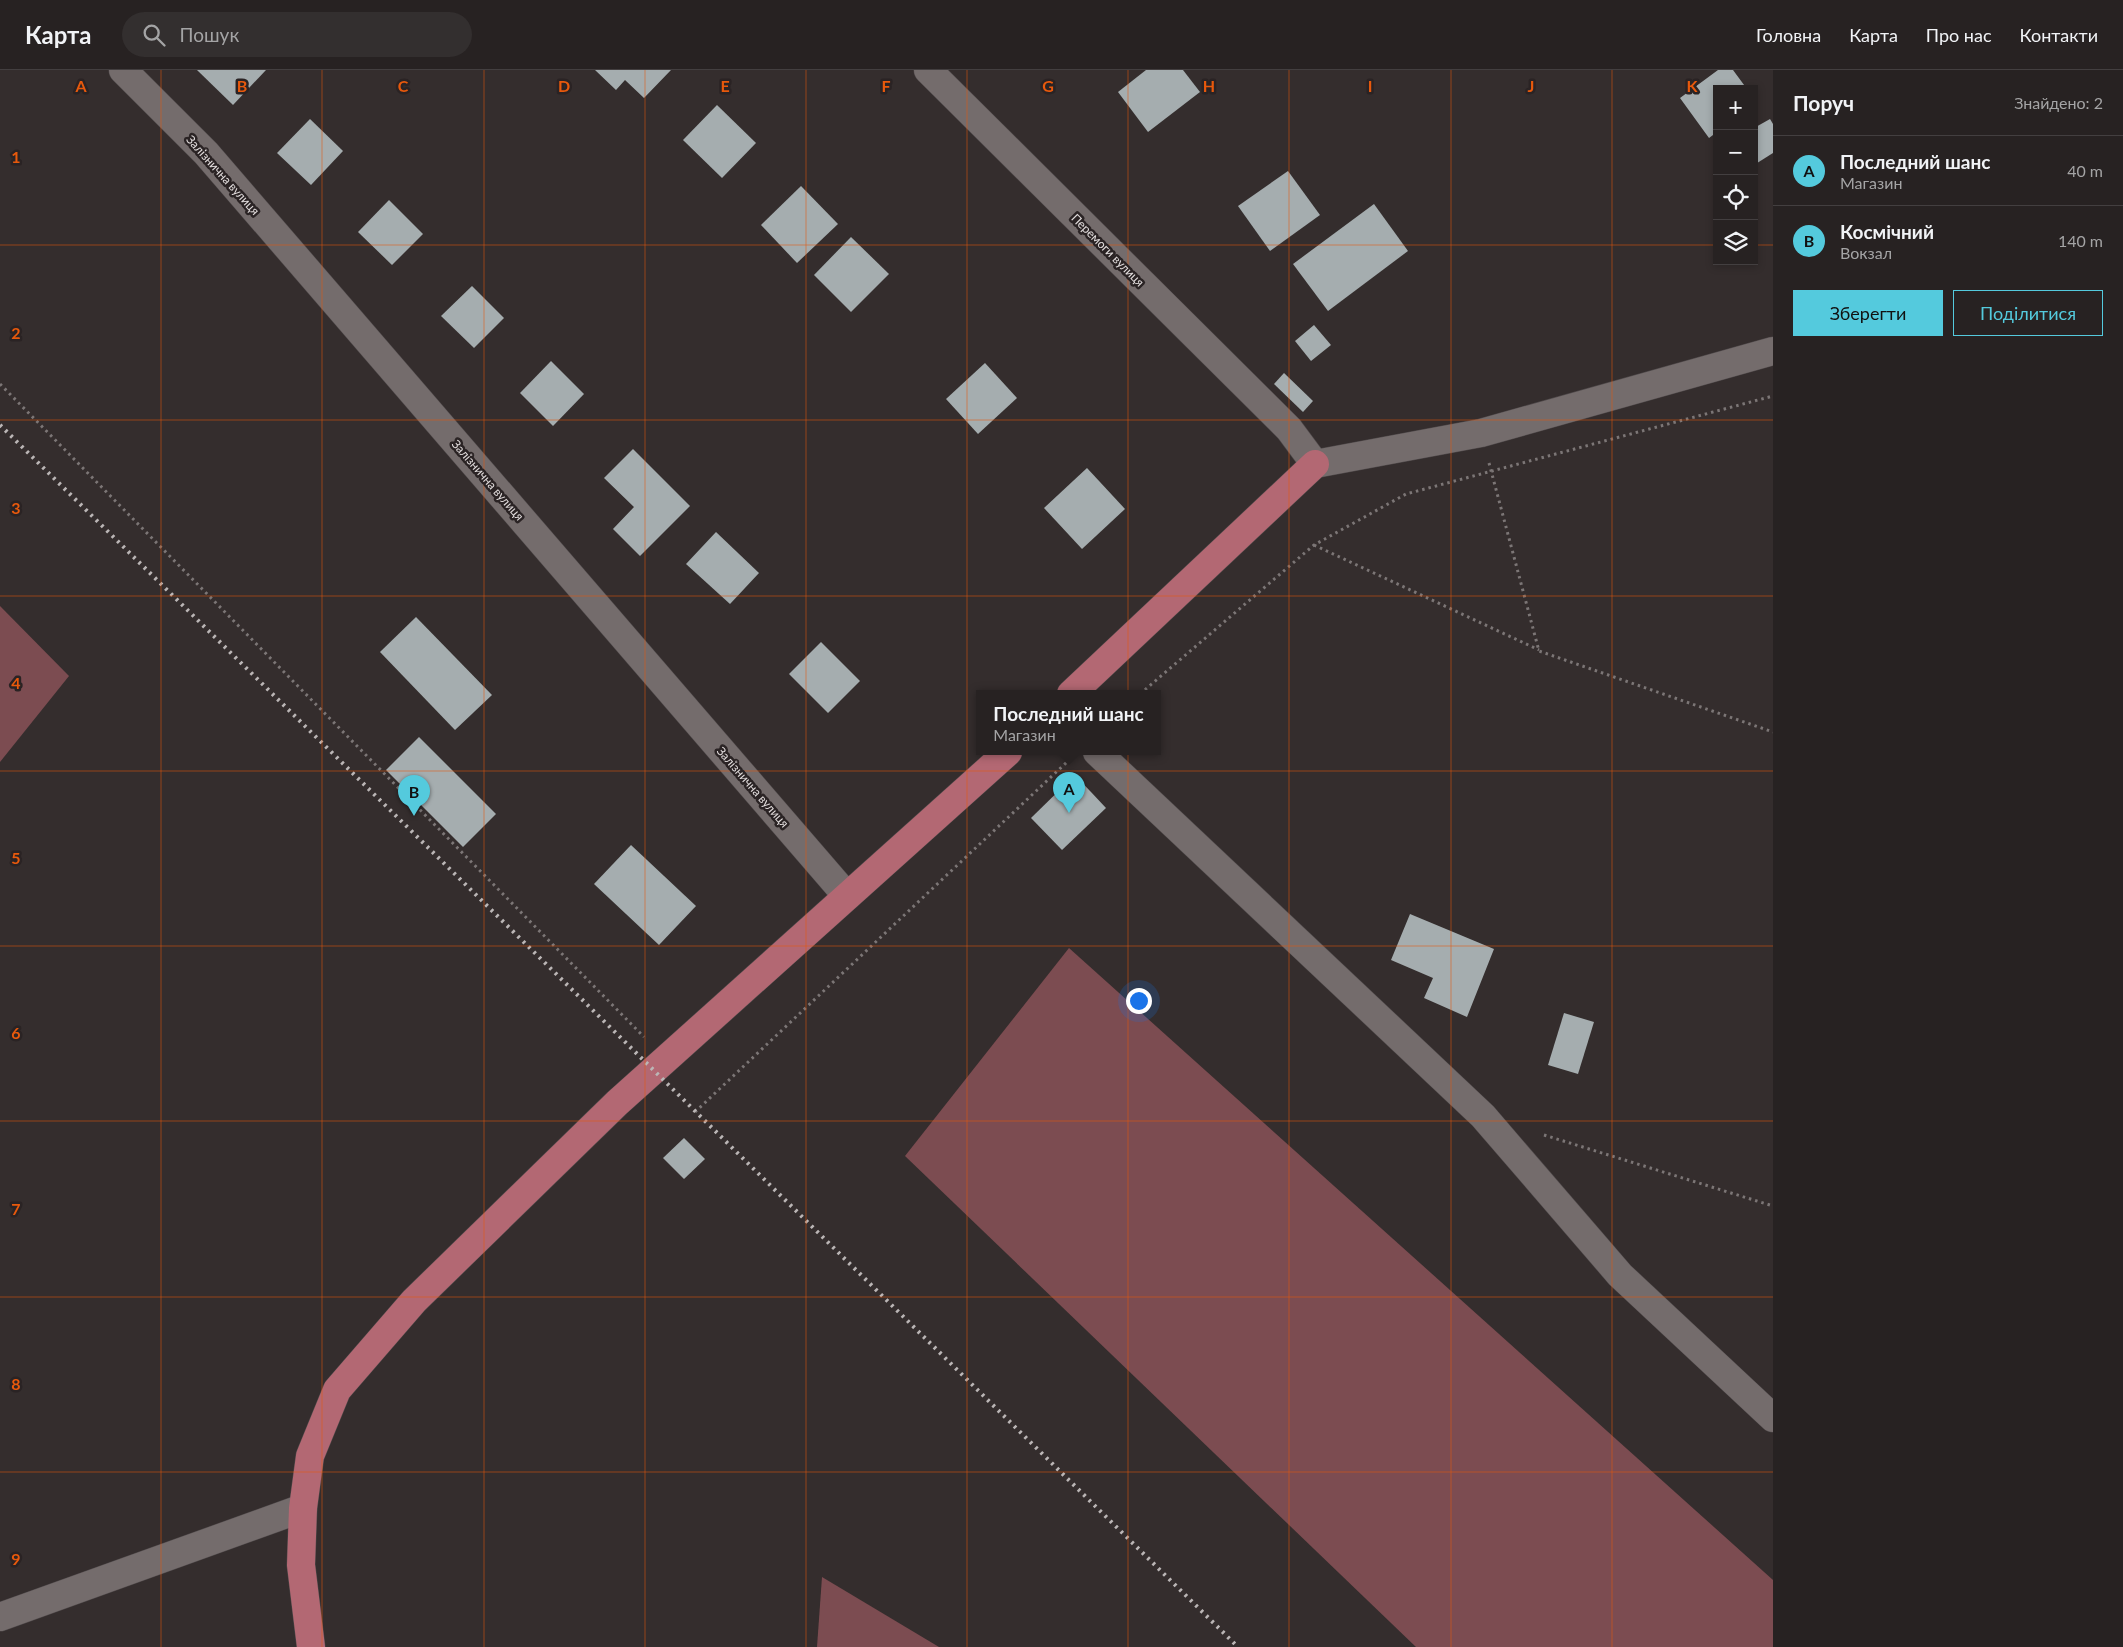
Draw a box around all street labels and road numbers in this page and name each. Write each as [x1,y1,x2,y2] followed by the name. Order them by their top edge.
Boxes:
[183,132,263,218] street label: Залізнична вулиця
[1068,210,1148,290] street label: Перемоги вулиця
[449,437,527,524] street label: Залізнична вулиця
[714,744,792,831] street label: Залізнична вулиця

